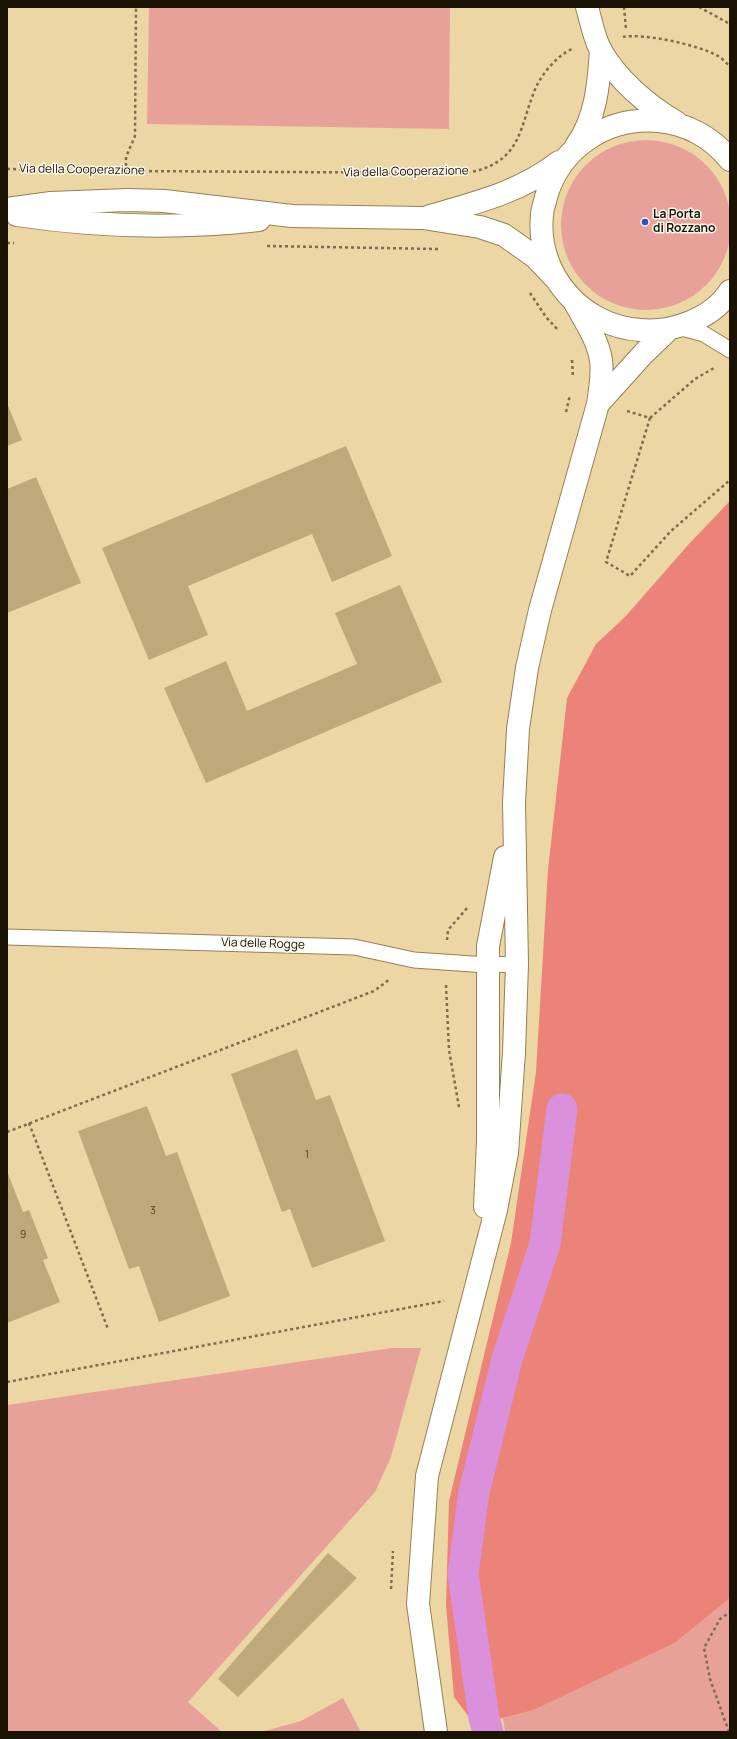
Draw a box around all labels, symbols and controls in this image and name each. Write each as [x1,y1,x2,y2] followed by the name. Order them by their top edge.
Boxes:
[19,162,145,178] street label: Via della Cooperazione
[343,164,469,180] street label: Via della Cooperazione
[653,208,715,236] place label: La Porta di Rozzano
[640,217,650,227] marker: La Porta di Rozzano
[221,935,305,953] street label: Via delle Rogge
[305,1149,309,1161] house number: 1
[150,1205,156,1217] house number: 3
[20,1229,26,1241] house number: 9

